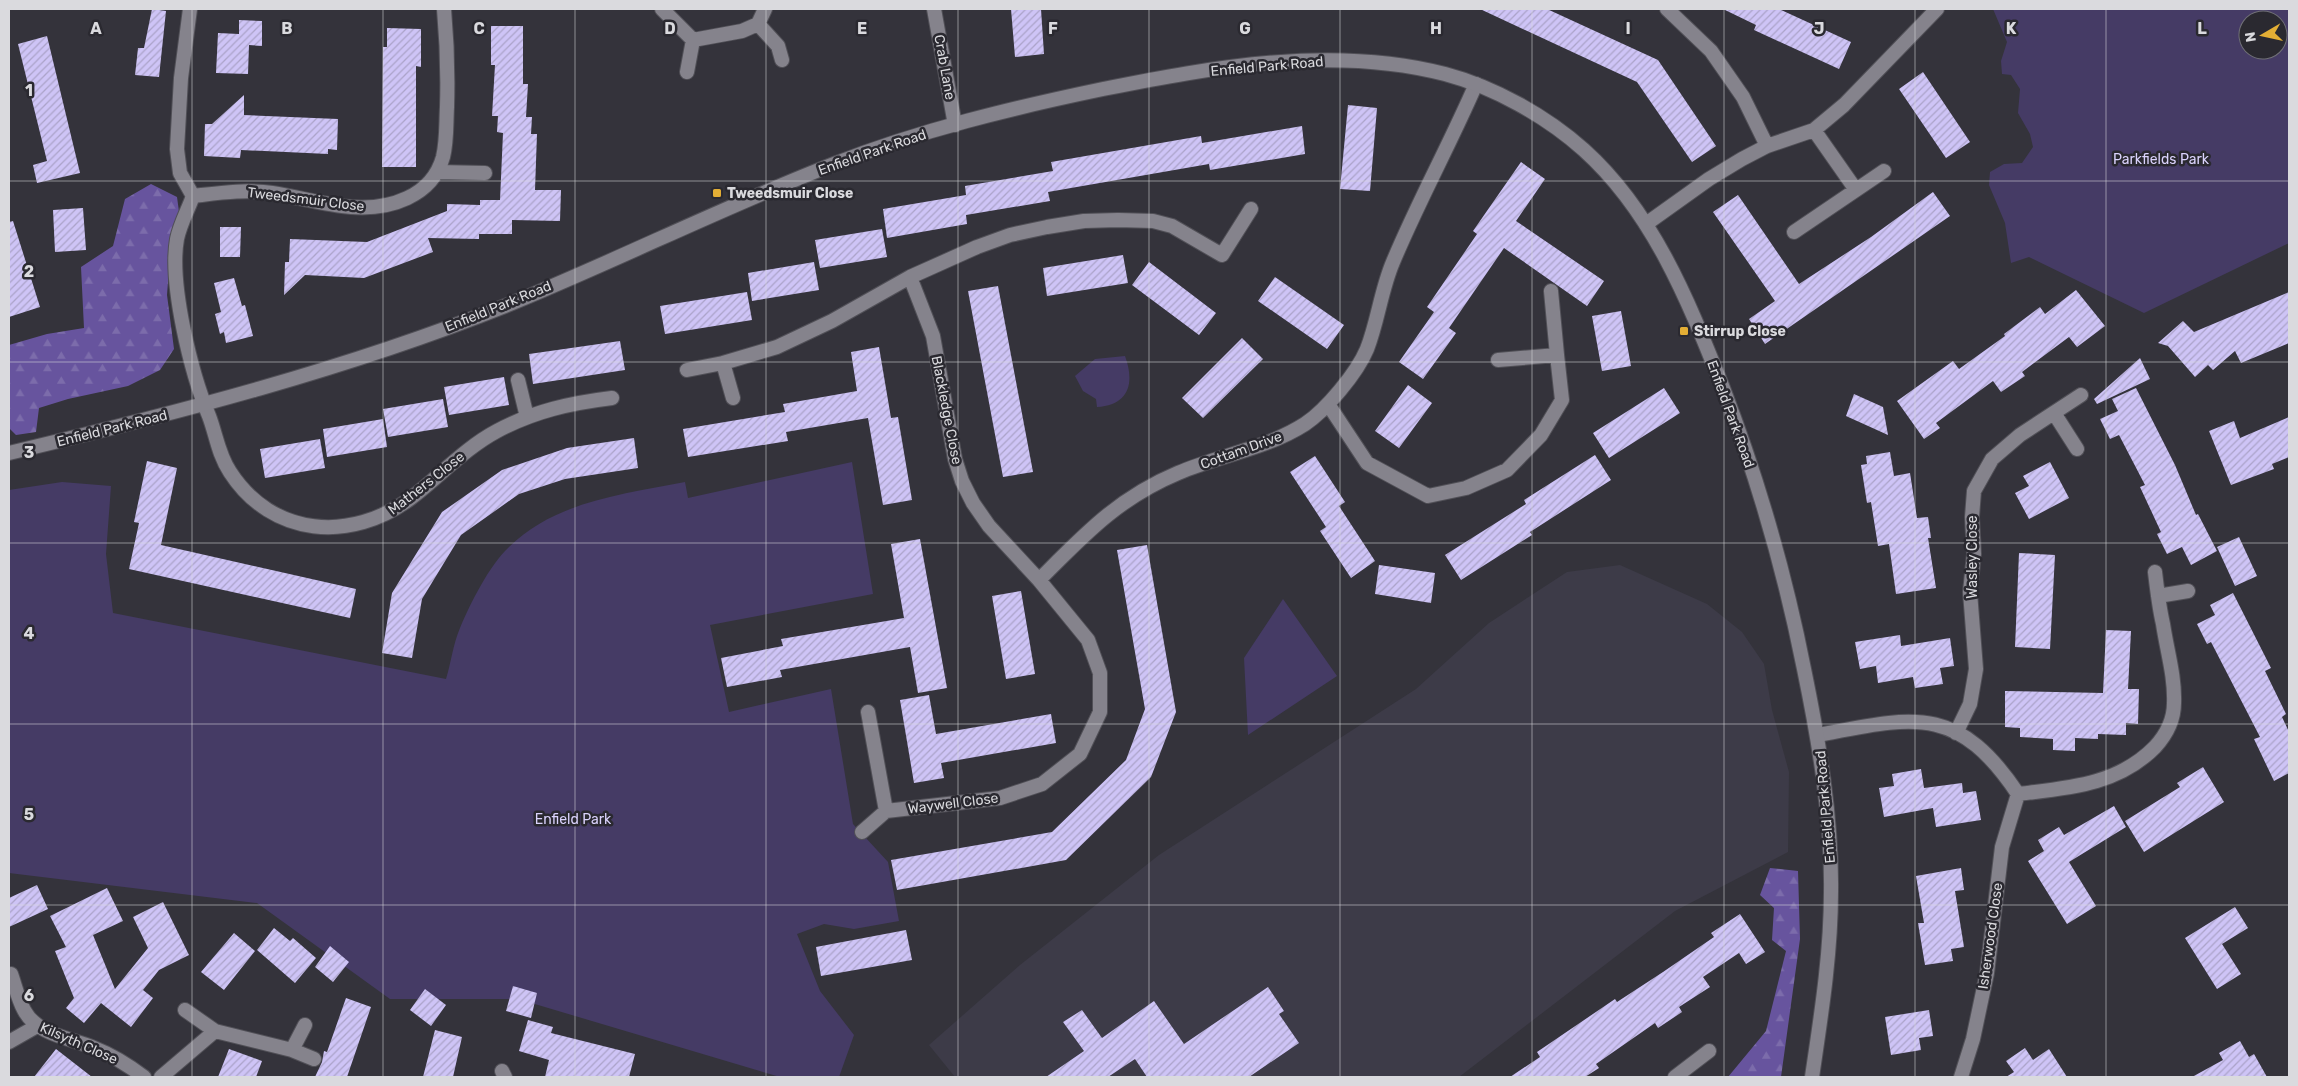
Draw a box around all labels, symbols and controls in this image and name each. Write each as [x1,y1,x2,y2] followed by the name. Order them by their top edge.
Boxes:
[2238,10,2288,60] north arrow
[90,19,102,38] text: A
[281,19,293,38] text: B
[473,19,485,38] text: C
[664,19,676,38] text: D
[857,19,867,38] text: E
[1048,19,1058,38] text: F
[1239,19,1251,38] text: G
[1430,19,1442,38] text: H
[1625,19,1631,38] text: I
[1814,19,1824,38] text: J
[2006,19,2017,38] text: K
[2197,19,2207,38] text: L
[2241,31,2260,43] text: N
[930,33,959,101] street label: Crab Lane
[1210,53,1324,80] street label: Enfield Park Road
[25,81,33,100] text: 1
[816,126,928,179] street label: Enfield Park Road
[2113,151,2210,168] park label: Parkfields Park
[246,184,366,215] street label: Tweedsmuir Close
[727,185,853,202] place label: Tweedsmuir Close
[711,187,723,199] marker: Tweedsmuir Close
[24,262,34,281] text: 2
[443,277,554,336] street label: Enfield Park Road
[1694,323,1786,340] place label: Stirrup Close
[1678,325,1690,337] marker: Stirrup Close
[928,354,965,466] street label: Blackledge Close
[1703,358,1758,470] street label: Enfield Park Road
[55,407,169,450] street label: Enfield Park Road
[1198,428,1284,473] street label: Cottam Drive
[24,443,34,462] text: 3
[385,448,468,518] street label: Mathers Close
[1964,515,1981,599] street label: Wasley Close
[24,624,35,643] text: 4
[1812,750,1839,864] street label: Enfield Park Road
[907,789,999,817] street label: Waywell Close
[24,805,34,824] text: 5
[535,811,612,828] park label: Enfield Park
[1975,882,2006,990] street label: Isherwood Close
[24,986,34,1005] text: 6
[37,1019,120,1068] street label: Kilsyth Close

